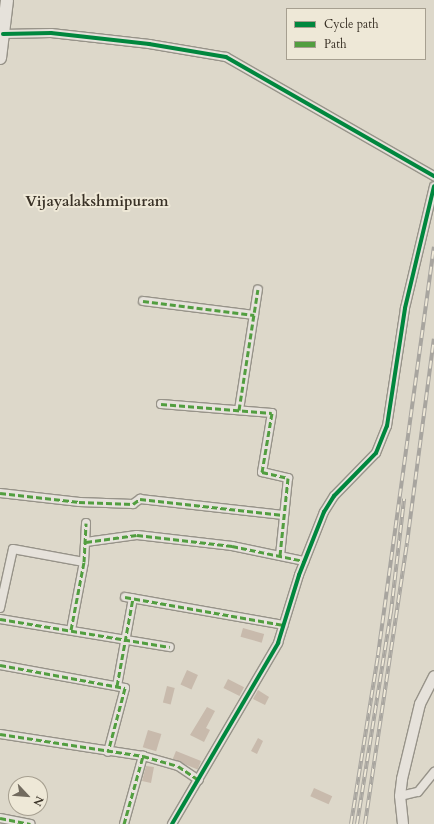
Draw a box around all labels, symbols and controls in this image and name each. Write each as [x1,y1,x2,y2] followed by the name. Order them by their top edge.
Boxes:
[286,8,426,60] legend
[324,16,379,32] text: Cycle path
[324,36,347,52] text: Path
[25,193,169,211] district label: Vijayalakshmipuram
[8,776,48,816] north arrow
[30,793,47,809] text: N

